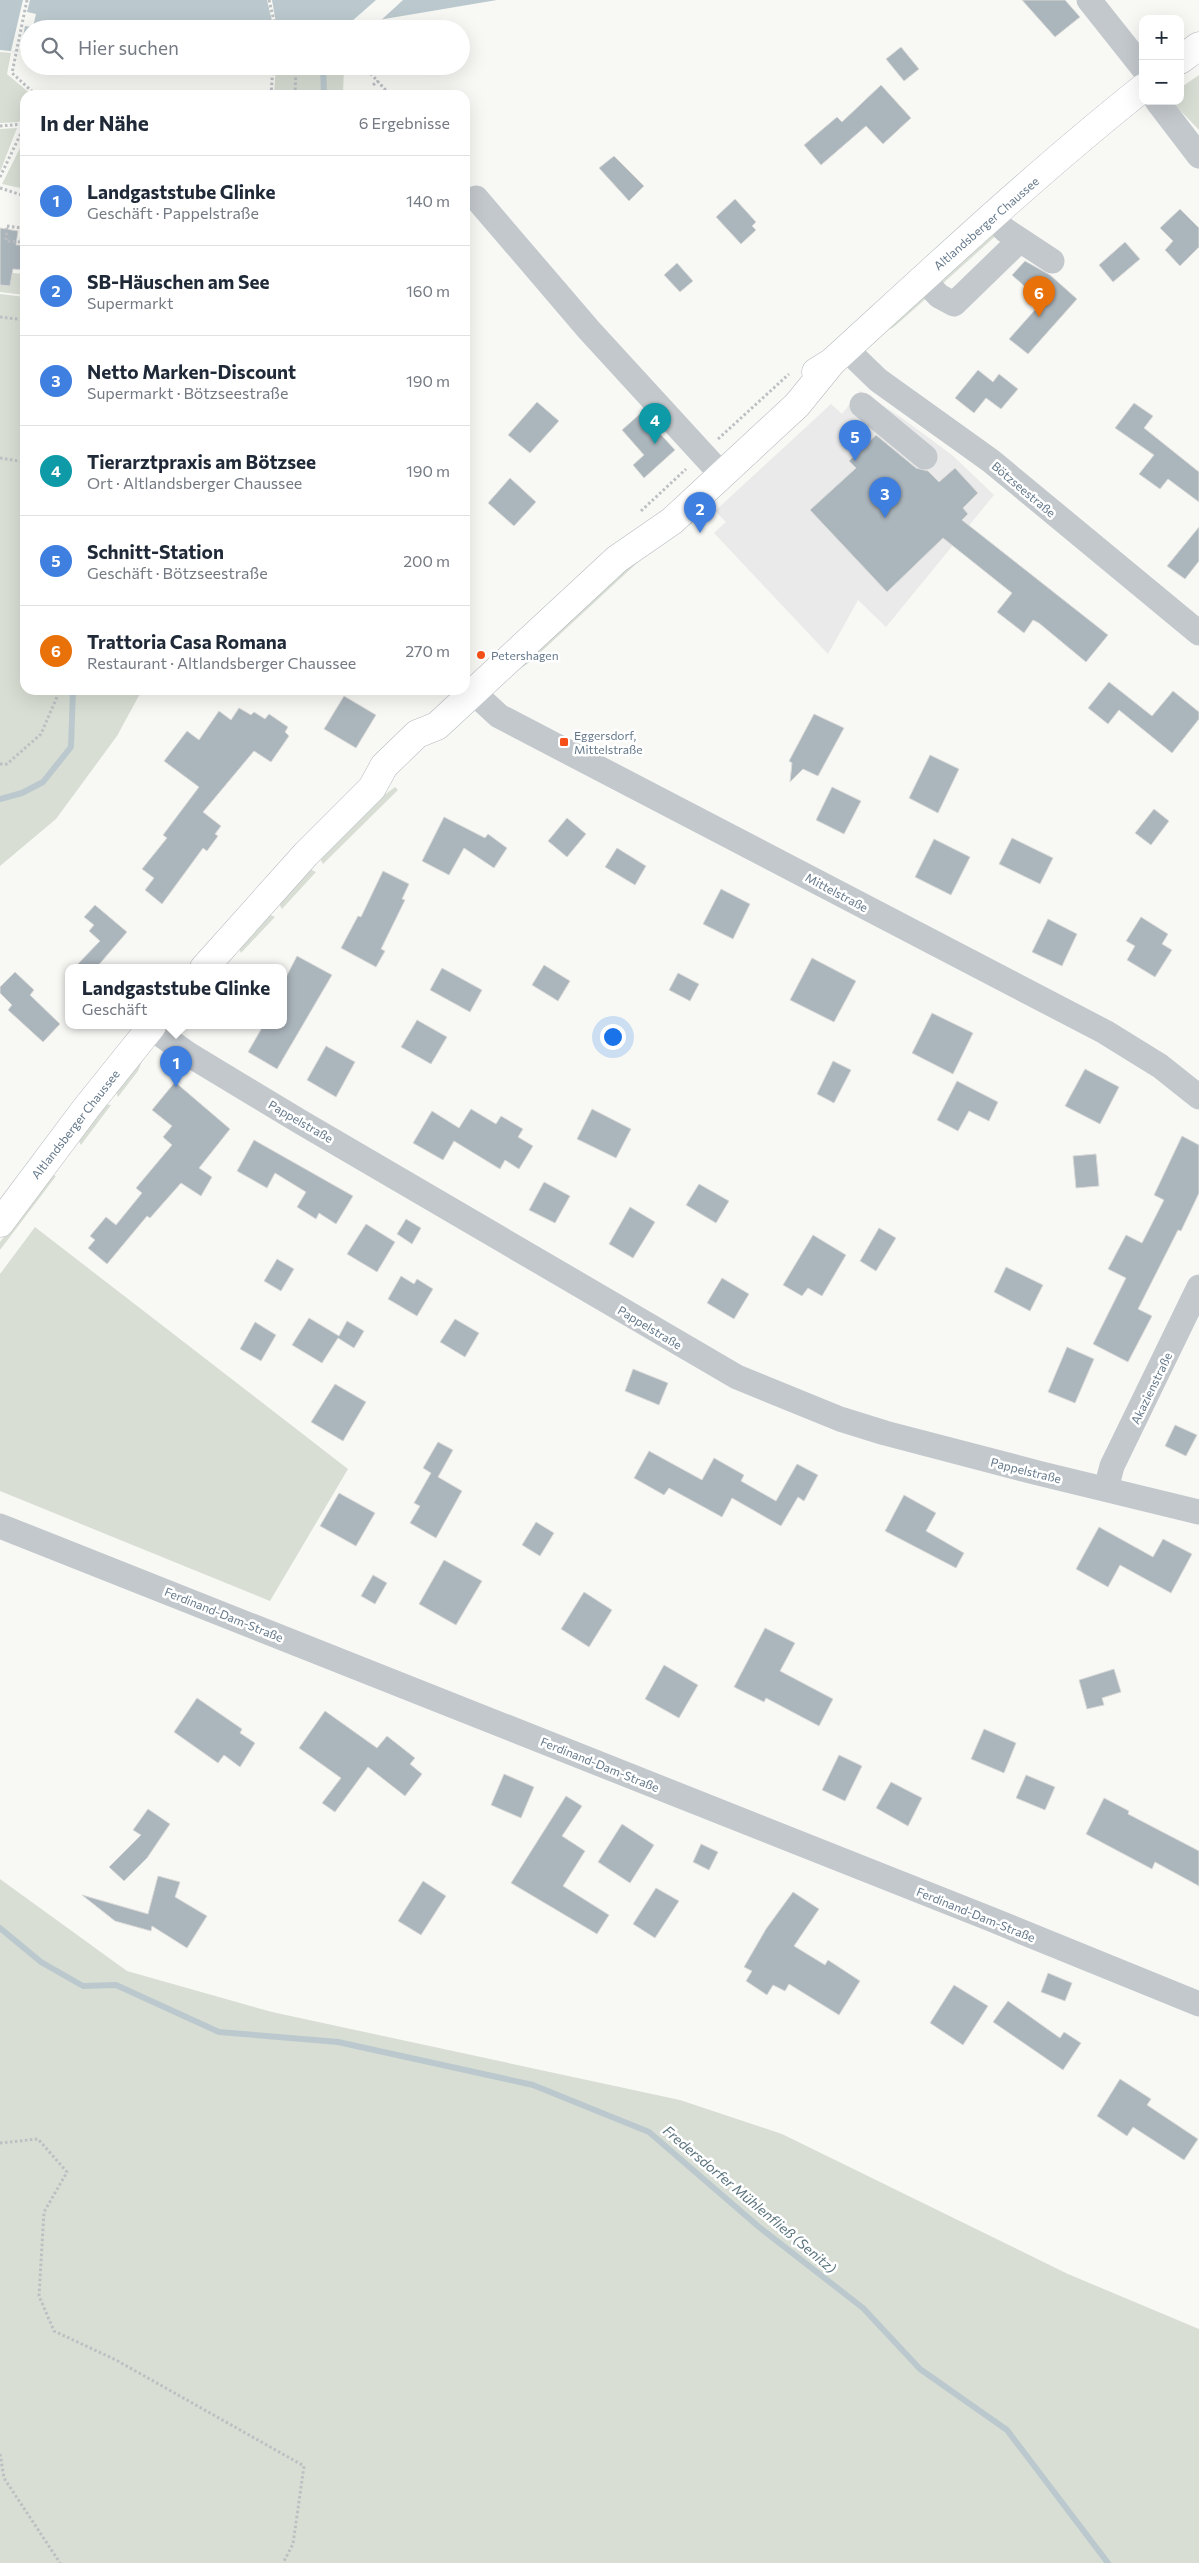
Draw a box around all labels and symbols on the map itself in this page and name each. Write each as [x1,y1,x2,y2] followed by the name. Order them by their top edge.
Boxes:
[931,174,1041,272] street label: Altlandsberger Chaussee
[1023,276,1055,317] pin: 6
[639,403,671,444] pin: 4
[839,420,871,461] pin: 5
[989,458,1059,520] street label: Bötzseestraße
[869,477,901,518] pin: 3
[684,492,716,533] pin: 2
[491,648,559,662] place label: Petershagen
[475,649,487,661] marker: Petershagen
[574,728,643,756] place label: Eggersdorf, Mittelstraße
[558,736,570,748] marker: Eggersdorf, Mittelstraße
[803,870,871,914] street label: Mittelstraße
[600,1024,626,1050] your location
[160,1046,192,1087] pin: 1
[28,1067,122,1181] street label: Altlandsberger Chaussee
[266,1097,336,1145] street label: Pappelstraße
[615,1302,685,1352] street label: Pappelstraße
[1128,1350,1174,1426] street label: Akazienstraße
[989,1454,1063,1486] street label: Pappelstraße
[163,1584,285,1644] street label: Ferdinand-Dam-Straße
[539,1734,661,1794] street label: Ferdinand-Dam-Straße
[915,1884,1037,1944] street label: Ferdinand-Dam-Straße
[660,2122,840,2276] water label: Fredersdorfer Mühlenfließ (Senitz)

